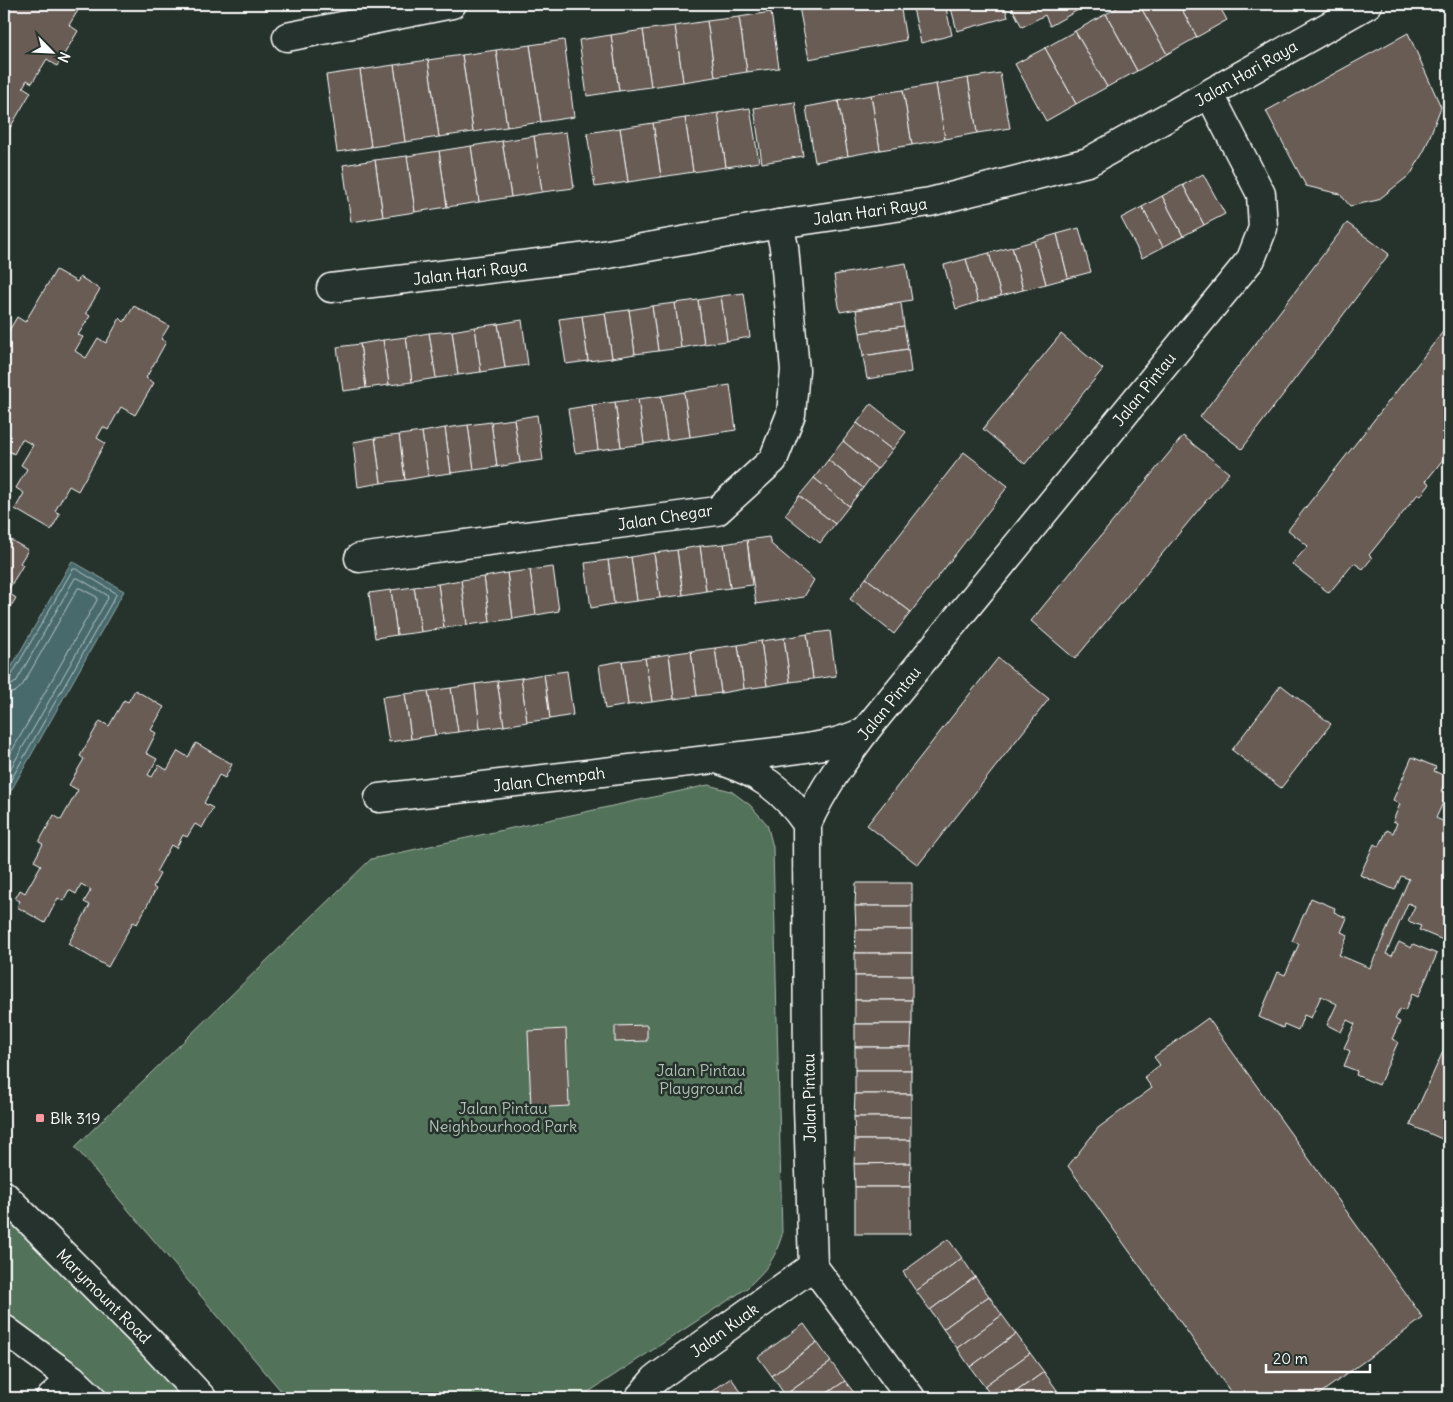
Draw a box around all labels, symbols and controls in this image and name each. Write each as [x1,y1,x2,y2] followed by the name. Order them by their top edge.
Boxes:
[28,28,78,78] north arrow
[1191,36,1301,110] street label: Jalan Hari Raya
[54,49,74,65] text: N
[812,193,928,229] street label: Jalan Hari Raya
[412,255,528,289] street label: Jalan Hari Raya
[1108,348,1180,430] street label: Jalan Pintau
[616,500,714,534] street label: Jalan Chegar
[853,662,925,744] street label: Jalan Pintau
[492,762,606,796] street label: Jalan Chempah
[798,1053,820,1143] street label: Jalan Pintau
[656,1060,746,1098] park label: Jalan Pintau Playground
[429,1098,577,1136] park label: Jalan Pintau Neighbourhood Park
[50,1108,101,1128] place label: Blk 319
[34,1112,46,1124] marker: Blk 319
[52,1244,156,1348] street label: Marymount Road
[686,1299,762,1361] street label: Jalan Kuak
[1266,1342,1369,1374] scale bar
[1273,1349,1308,1368] text: 20 m

